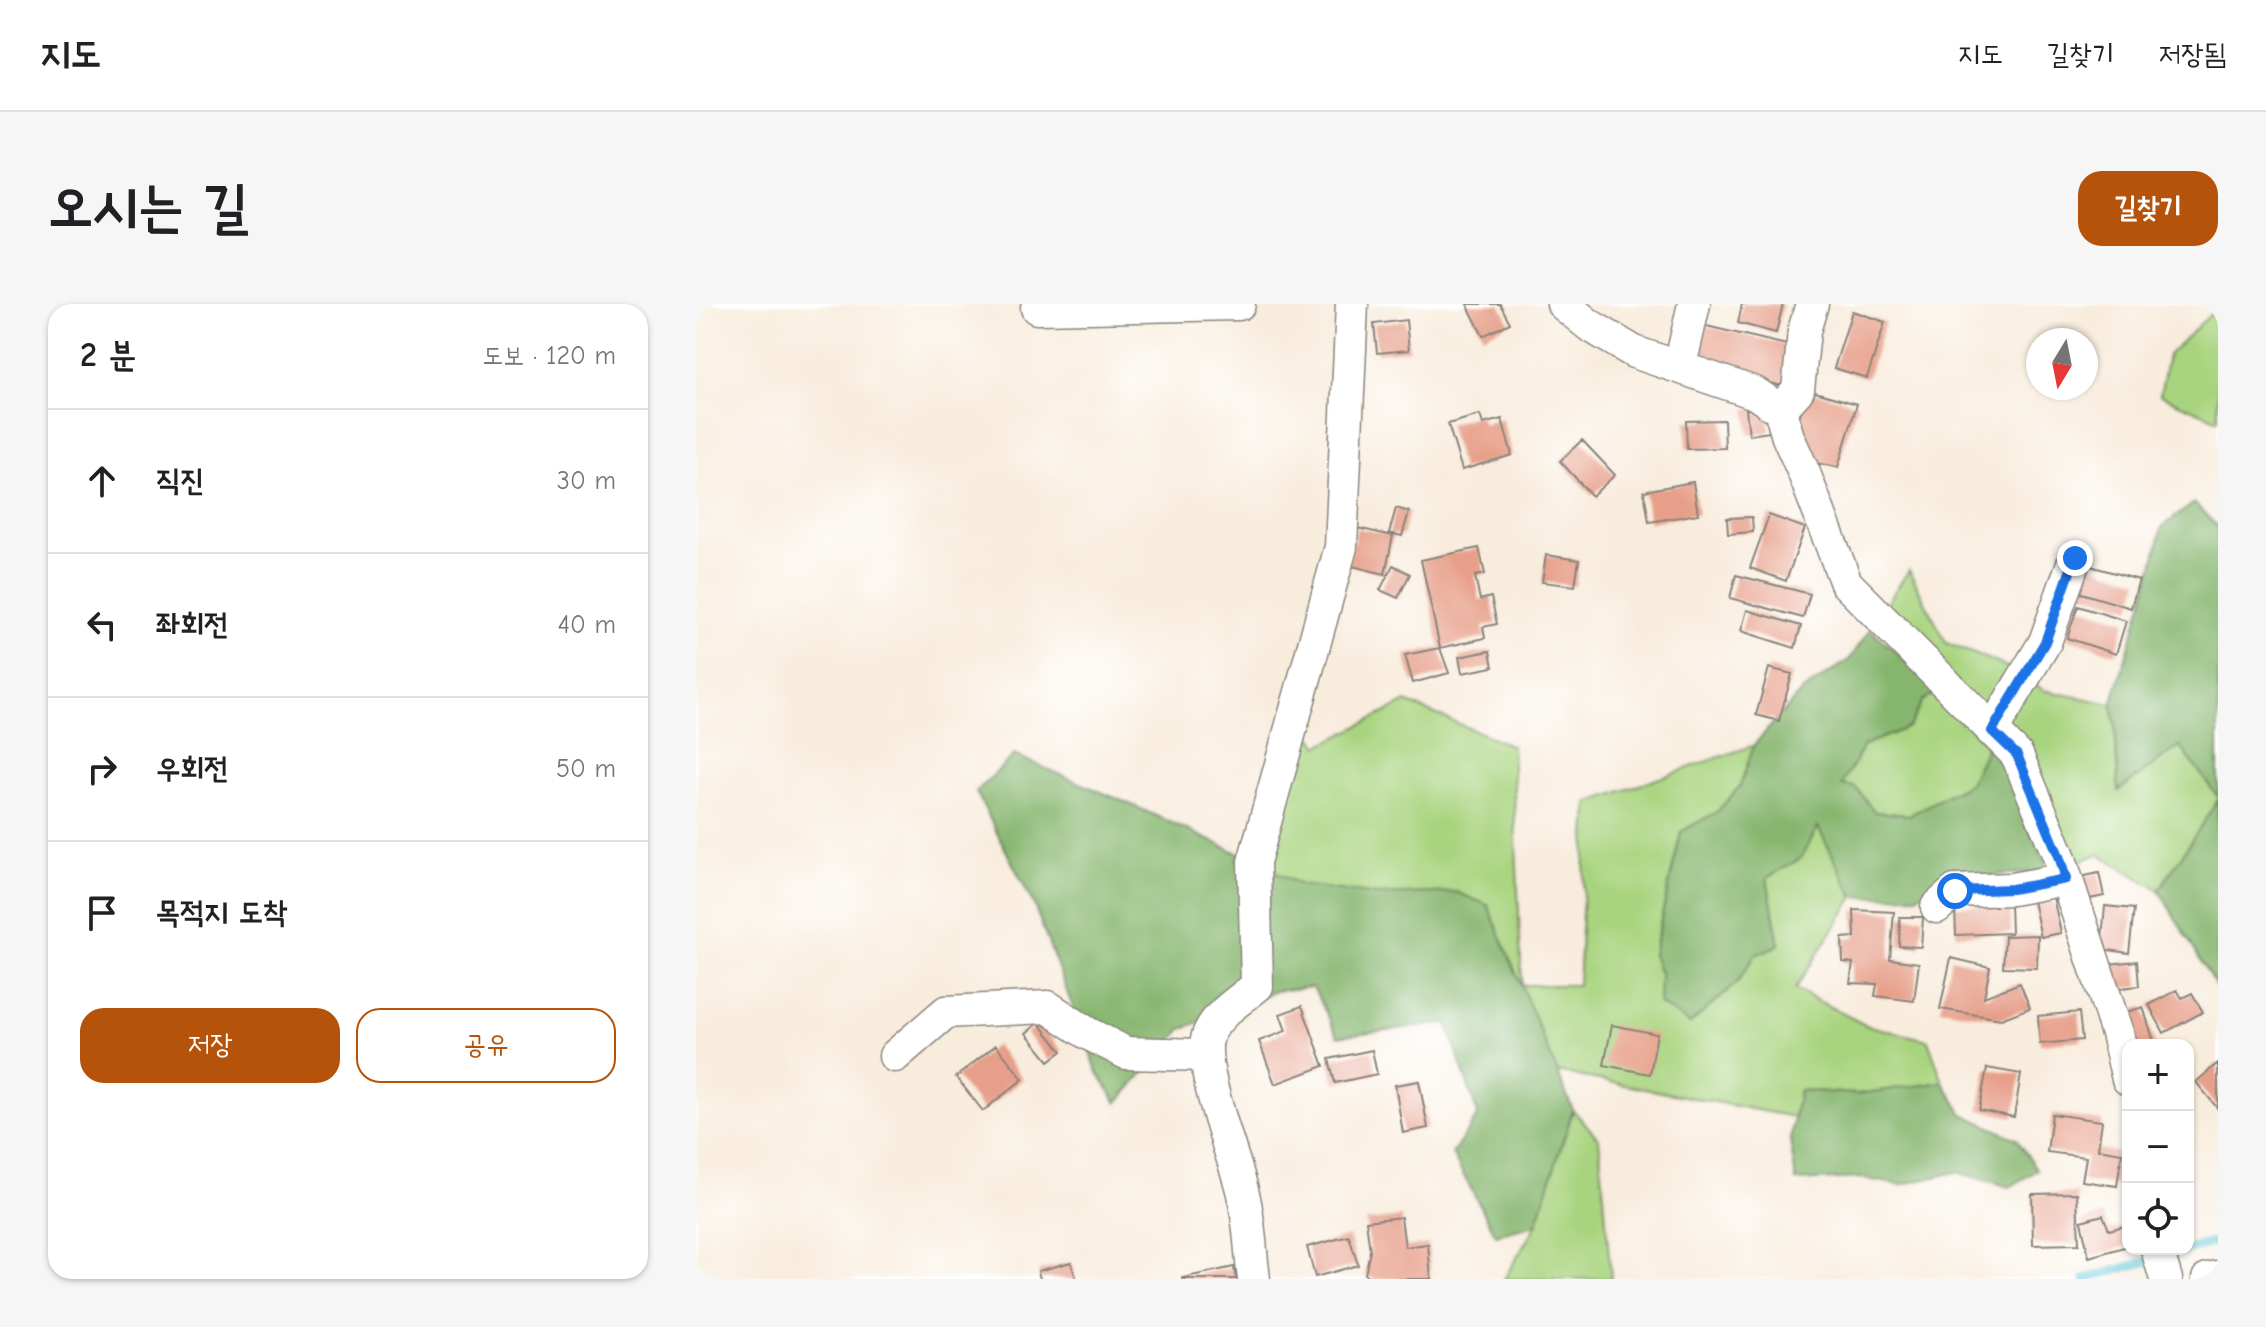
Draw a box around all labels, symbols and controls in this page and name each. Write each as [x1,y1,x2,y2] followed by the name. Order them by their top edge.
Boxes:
[40,32,101,76] text: 지도
[1958,38,2003,70] text: 지도
[2047,38,2114,70] text: 길찾기
[2158,38,2226,70] text: 저장됨
[2078,171,2218,246] button: 길찾기
[48,175,248,239] text: 오시는 길
[2026,328,2098,400] north arrow
[80,335,136,375] text: 2 분
[482,341,616,371] text: 도보 · 120 m
[80,459,124,503] icon: ahead
[156,463,204,498] text: 직진
[557,466,616,496] text: 30 m
[2057,540,2093,576] route end
[80,603,124,647] icon: left
[156,607,228,642] text: 좌회전
[557,610,616,640] text: 40 m
[80,747,124,791] icon: right
[156,751,228,786] text: 우회전
[556,754,616,784] text: 50 m
[1937,873,1973,909] route start
[80,891,124,935] icon: arrive
[156,895,287,930] text: 목적지 도착
[80,1008,340,1083] button: 저장
[356,1008,616,1083] button: 공유
[2122,1039,2194,1255] map controls
[2122,1039,2194,1111] button: +
[2122,1111,2194,1183] button: −
[2122,1183,2194,1255] button: locate

